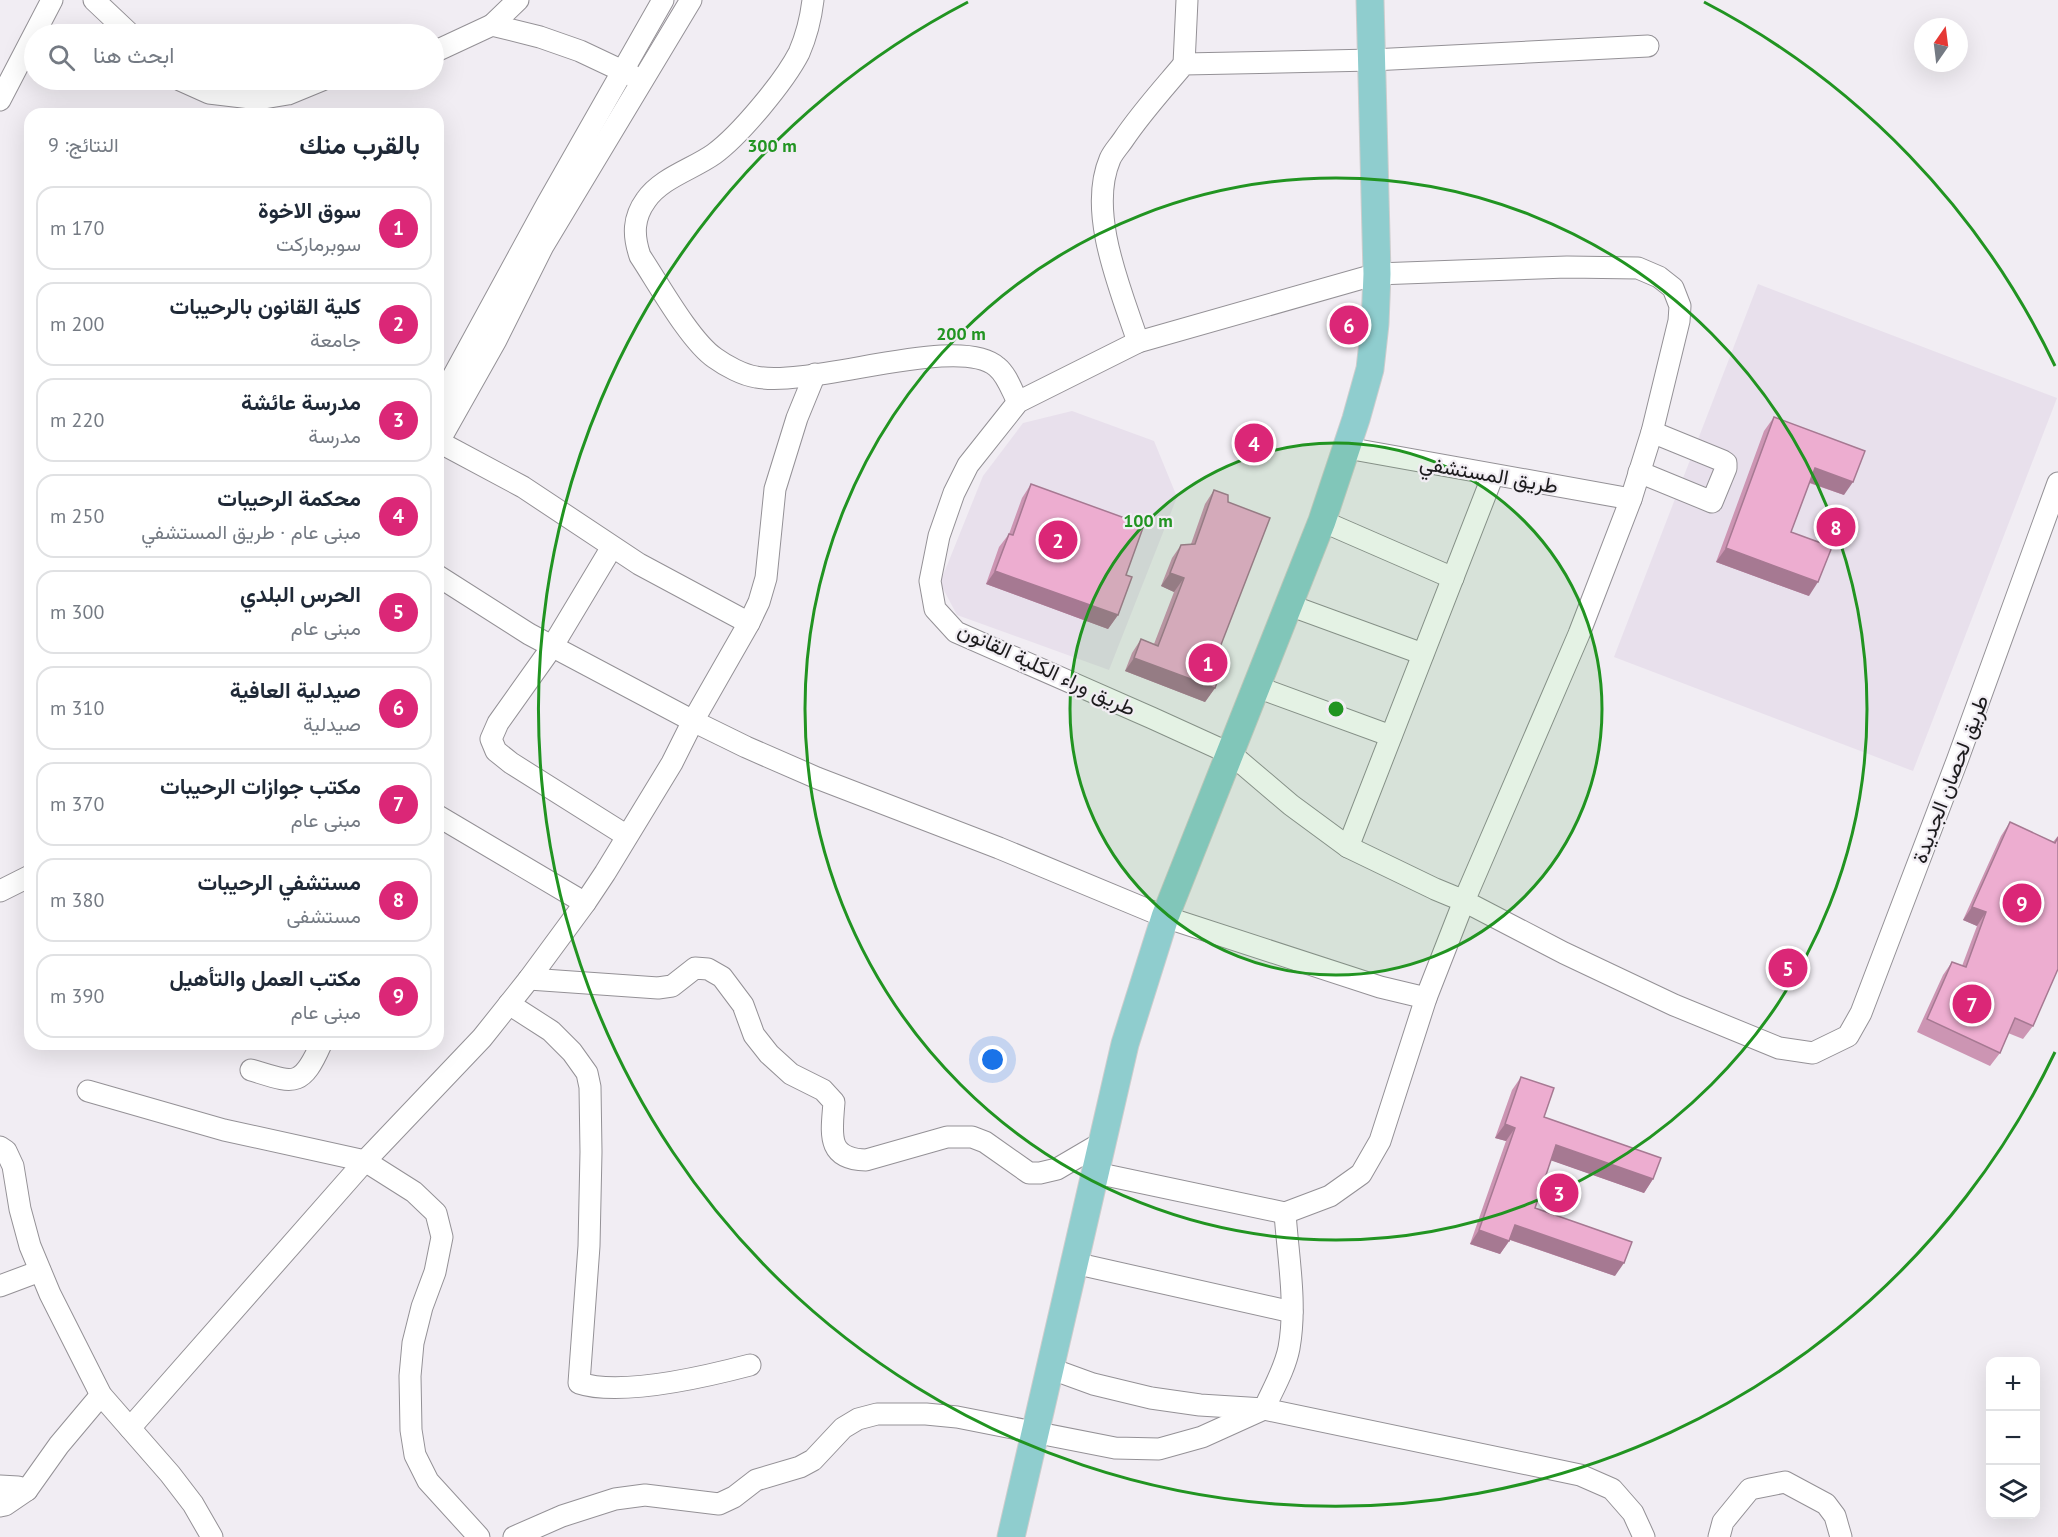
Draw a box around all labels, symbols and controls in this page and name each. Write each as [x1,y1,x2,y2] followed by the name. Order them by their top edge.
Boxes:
[1914,18,1968,72] north arrow
[24,24,444,90] search box
[45,41,78,74] icon: search
[93,41,174,69] text: ابحث هنا
[299,128,420,161] text: بالقرب منك
[48,132,119,158] text: النتائج: 9
[747,134,797,157] text: 300 m
[258,196,361,224] text: سوق الاخوة
[50,215,104,241] text: 170 m
[393,215,404,241] text: 1
[276,231,361,257] text: سوبرماركت
[169,292,361,320] text: كلية القانون بالرحيبات
[1330,302,1368,348] pin: 6
[50,311,104,337] text: 200 m
[393,311,404,337] text: 2
[936,322,986,345] text: 200 m
[310,327,361,353] text: جامعة
[241,388,361,416] text: مدرسة عائشة
[50,407,104,433] text: 220 m
[393,407,404,433] text: 3
[1234,420,1274,466] pin: 4
[308,423,361,449] text: مدرسة
[1417,449,1560,503] street label: طريق المستشفي
[217,484,361,512] text: محكمة الرحيبات
[50,503,104,529] text: 250 m
[393,503,404,529] text: 4
[1816,504,1856,550] pin: 8
[1123,509,1173,532] text: 100 m
[1038,518,1078,562] pin: 2
[141,519,361,545] text: مبنى عام · طريق المستشفي
[240,580,361,608] text: الحرس البلدي
[50,599,104,625] text: 300 m
[393,599,404,625] text: 5
[291,615,361,641] text: مبنى عام
[954,616,1140,722] street label: طريق وراء الكلية القانون
[1188,640,1228,686] pin: 1
[230,676,361,704] text: صيدلية العافية
[1906,691,1994,867] street label: طريق لحصان الجديدة
[50,695,104,721] text: 310 m
[393,695,404,721] text: 6
[1326,699,1346,719] centre of rings
[303,711,361,737] text: صيدلية
[160,772,361,800] text: مكتب جوازات الرحيبات
[50,791,104,817] text: 370 m
[393,791,404,817] text: 7
[291,807,361,833] text: مبنى عام
[197,868,361,896] text: مستشفي الرحيبات
[2002,880,2042,926] pin: 9
[50,887,104,913] text: 380 m
[393,887,404,913] text: 8
[286,903,361,929] text: مستشفى
[1768,946,1808,990] pin: 5
[169,964,361,992] text: مكتب العمل والتأهيل
[1952,982,1992,1026] pin: 7
[50,983,104,1009] text: 390 m
[393,983,404,1009] text: 9
[291,999,361,1025] text: مبنى عام
[978,1045,1007,1074] your location
[1540,1170,1578,1216] pin: 3
[1986,1357,2040,1519] map controls
[1986,1357,2040,1411] button: +
[1986,1411,2040,1465] button: −
[1986,1465,2040,1519] button: layers

